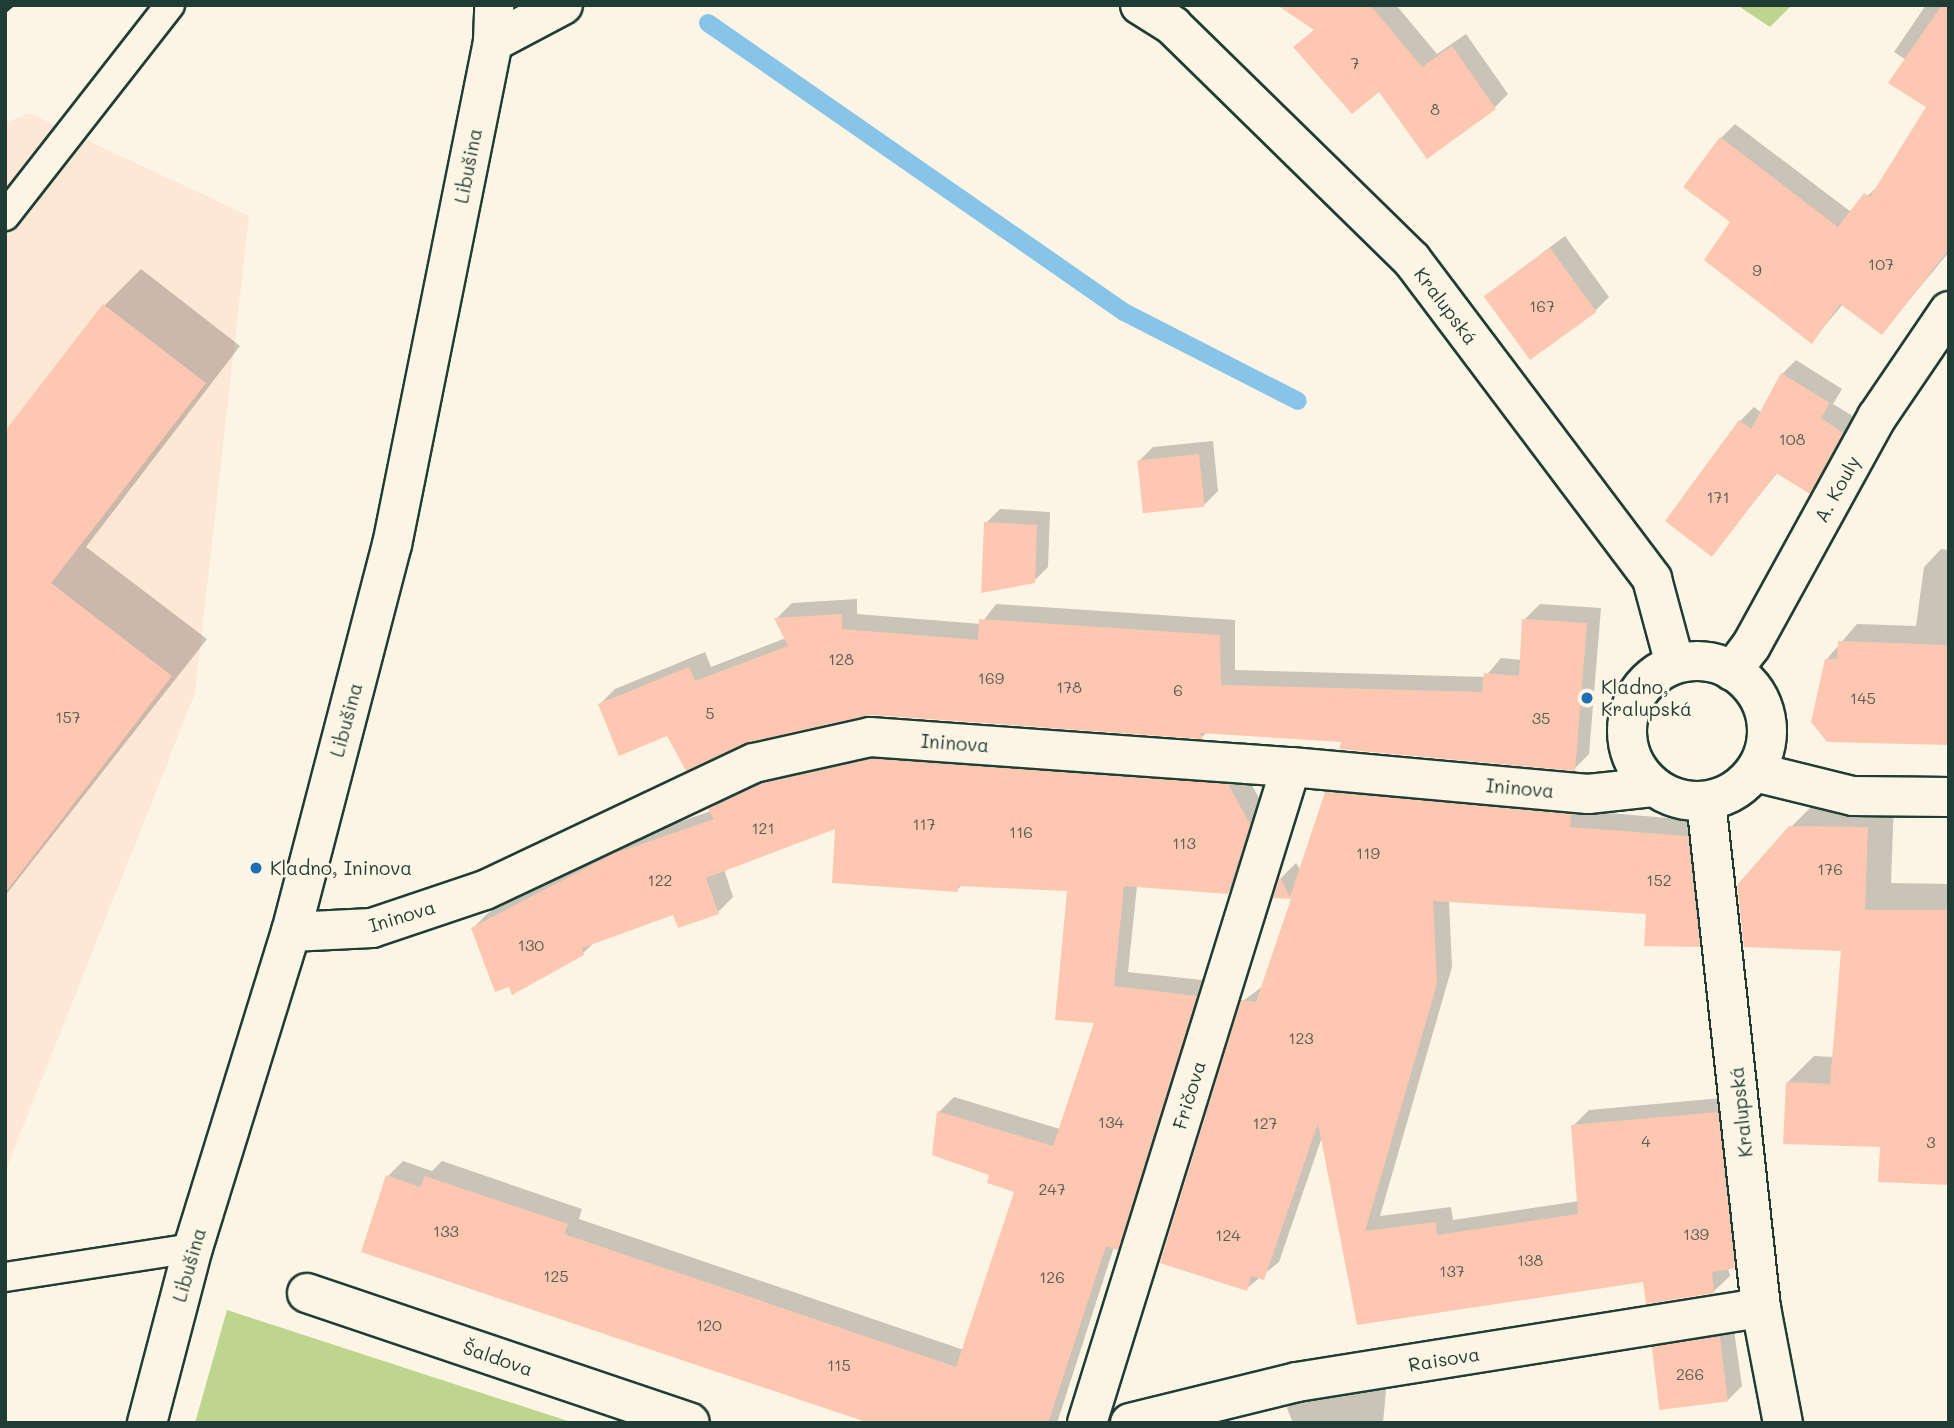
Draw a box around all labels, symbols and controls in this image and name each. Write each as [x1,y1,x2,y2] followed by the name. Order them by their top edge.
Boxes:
[1351,53,1359,73] house number: 7
[1430,99,1440,119] house number: 8
[450,127,486,205] street label: Libušina
[1868,254,1894,274] house number: 107
[1752,260,1762,280] house number: 9
[1410,263,1482,349] street label: Kralupská
[1529,296,1555,316] house number: 167
[1779,429,1805,449] house number: 108
[1809,452,1865,526] street label: A. Kouly
[1706,487,1730,507] house number: 171
[828,649,854,669] house number: 128
[978,668,1004,688] house number: 169
[1601,676,1692,720] place label: Kladno, Kralupská
[1056,677,1082,697] house number: 178
[325,680,367,760] street label: Libušina
[1173,680,1183,700] house number: 6
[1850,688,1876,708] house number: 145
[1579,690,1595,706] marker: Kladno, Kralupská
[705,703,715,723] house number: 5
[55,707,81,727] house number: 157
[1532,708,1550,728] house number: 35
[920,729,990,757] street label: Ininova
[1485,774,1555,802] street label: Ininova
[912,814,936,834] house number: 117
[751,818,775,838] house number: 121
[1009,822,1033,842] house number: 116
[1172,833,1196,853] house number: 113
[1356,843,1380,863] house number: 119
[270,857,412,879] place label: Kladno, Ininova
[1817,859,1843,879] house number: 176
[248,860,264,876] marker: Kladno, Ininova
[648,870,672,890] house number: 122
[1646,870,1672,890] house number: 152
[366,895,438,937] street label: Ininova
[518,935,544,955] house number: 130
[1288,1028,1314,1048] house number: 123
[1168,1058,1210,1132] street label: Fričova
[1725,1066,1757,1158] street label: Kralupská
[1098,1112,1124,1132] house number: 134
[1253,1113,1277,1133] house number: 127
[1641,1131,1651,1151] house number: 4
[1926,1132,1936,1152] house number: 3
[1038,1179,1066,1199] house number: 247
[433,1221,459,1241] house number: 133
[1683,1224,1709,1244] house number: 139
[168,1225,210,1305] street label: Libušina
[1215,1225,1241,1245] house number: 124
[1517,1250,1543,1270] house number: 138
[1439,1261,1465,1281] house number: 137
[543,1266,569,1286] house number: 125
[1039,1267,1065,1287] house number: 126
[696,1315,722,1335] house number: 120
[460,1335,536,1381] street label: Šaldova
[1407,1342,1481,1376] street label: Raisova
[827,1355,851,1375] house number: 115
[1676,1364,1704,1384] house number: 266

